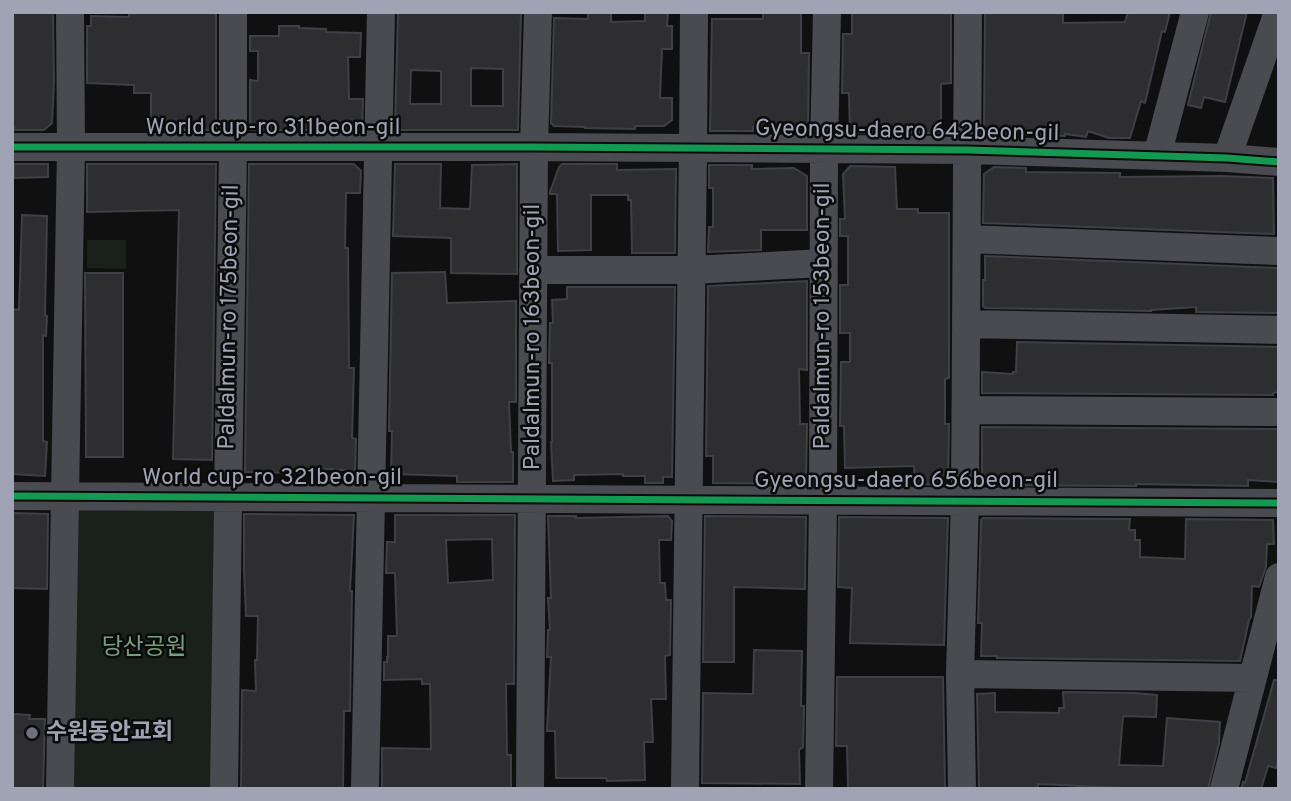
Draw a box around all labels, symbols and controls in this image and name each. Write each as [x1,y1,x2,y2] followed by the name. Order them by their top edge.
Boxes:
[146,114,400,143] street label: World cup-ro 311beon-gil
[754,115,1060,149] street label: Gyeongsu-daero 642beon-gil
[809,182,838,450] street label: Paldalmun-ro 153beon-gil
[213,184,247,450] street label: Paldalmun-ro 175beon-gil
[519,204,548,470] street label: Paldalmun-ro 163beon-gil
[142,464,402,493] street label: World cup-ro 321beon-gil
[754,467,1058,496] street label: Gyeongsu-daero 656beon-gil
[102,634,186,663] park label: 당산공원
[46,719,173,748] place label: 수원동안교회
[24,725,40,741] marker: 수원동안교회

